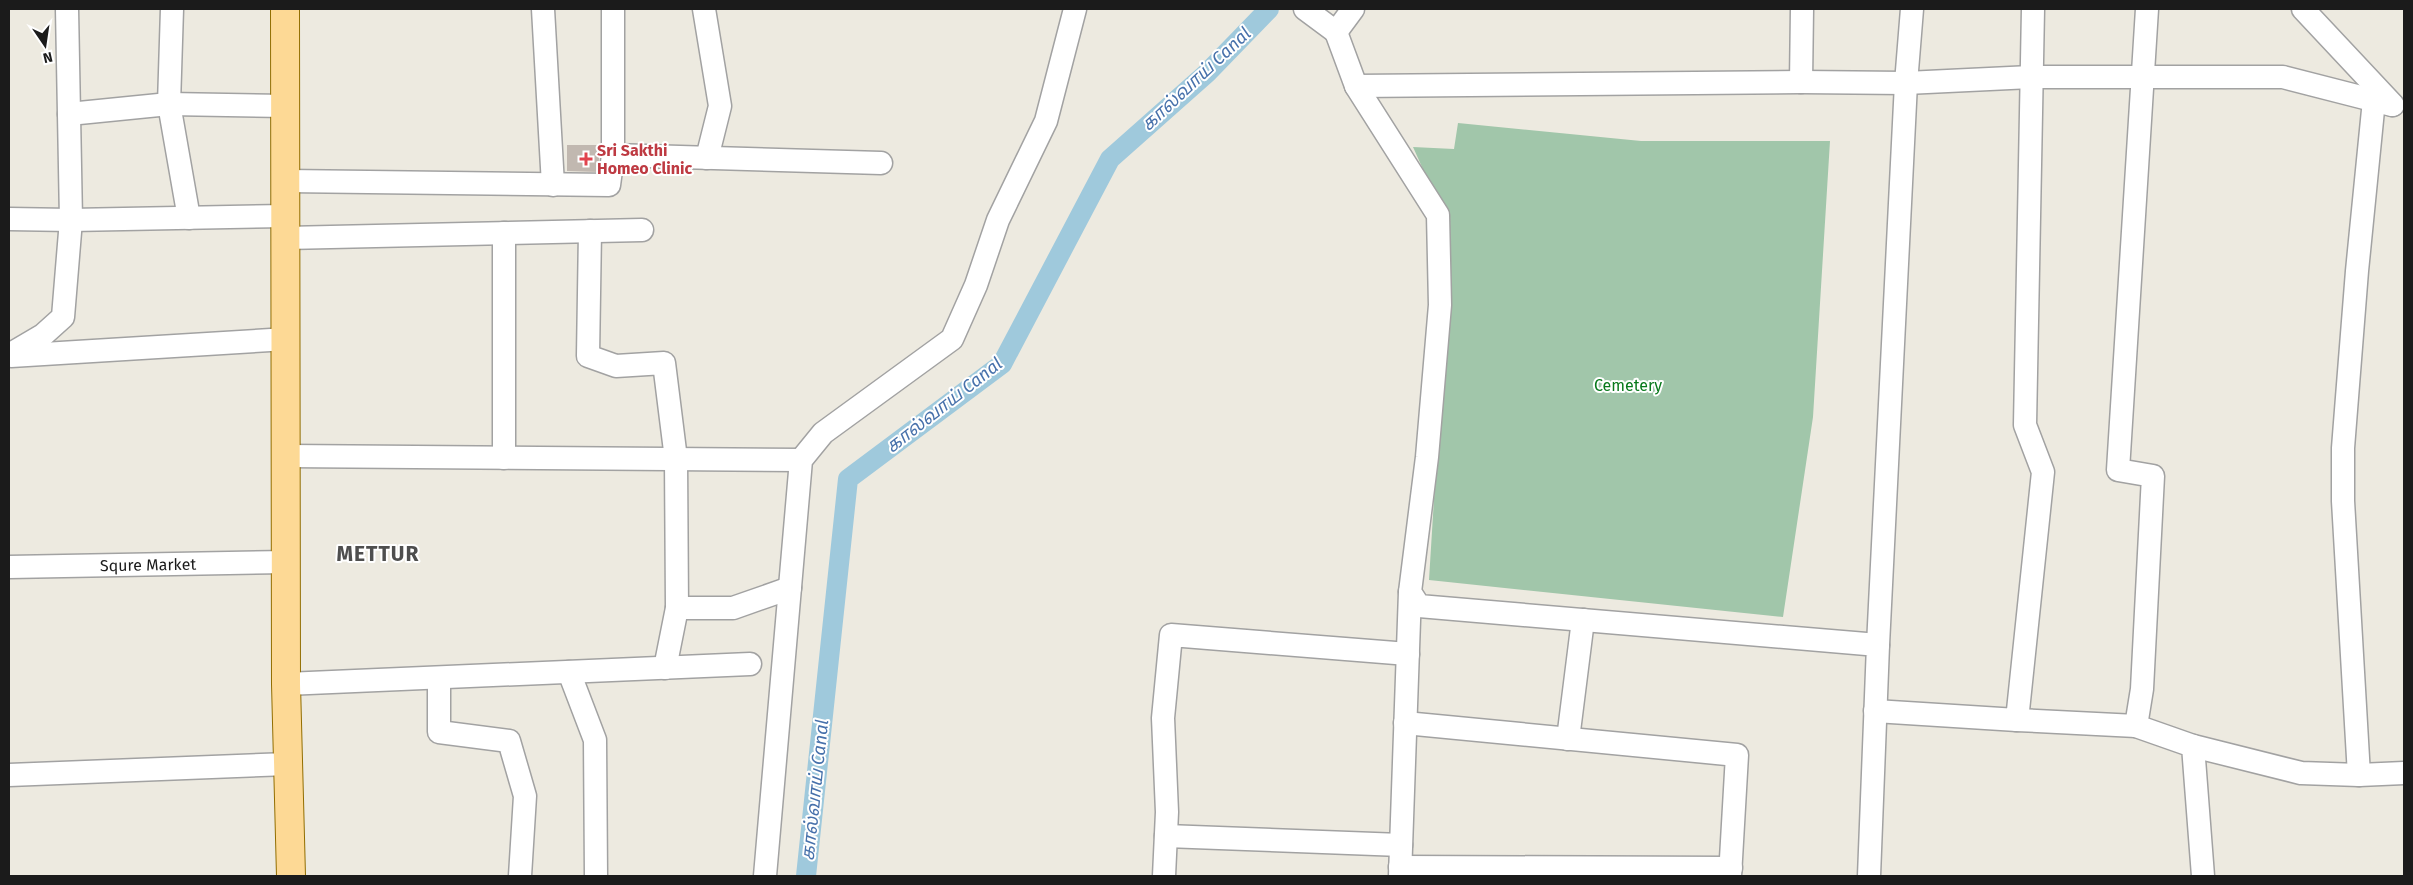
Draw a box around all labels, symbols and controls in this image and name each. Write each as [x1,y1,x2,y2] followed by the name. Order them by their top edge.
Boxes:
[20,20,70,70] north arrow
[1137,23,1255,135] water label: கால்வாய் Canal
[41,48,54,67] text: N
[597,141,693,178] place label: Sri Sakthi Homeo Clinic
[579,152,593,166] marker: Sri Sakthi Homeo Clinic
[881,353,1007,457] water label: கால்வாய் Canal
[1594,376,1662,395] park label: Cemetery
[337,541,419,567] district label: METTUR
[100,554,196,575] street label: Squre Market
[797,718,833,862] water label: கால்வாய் Canal

